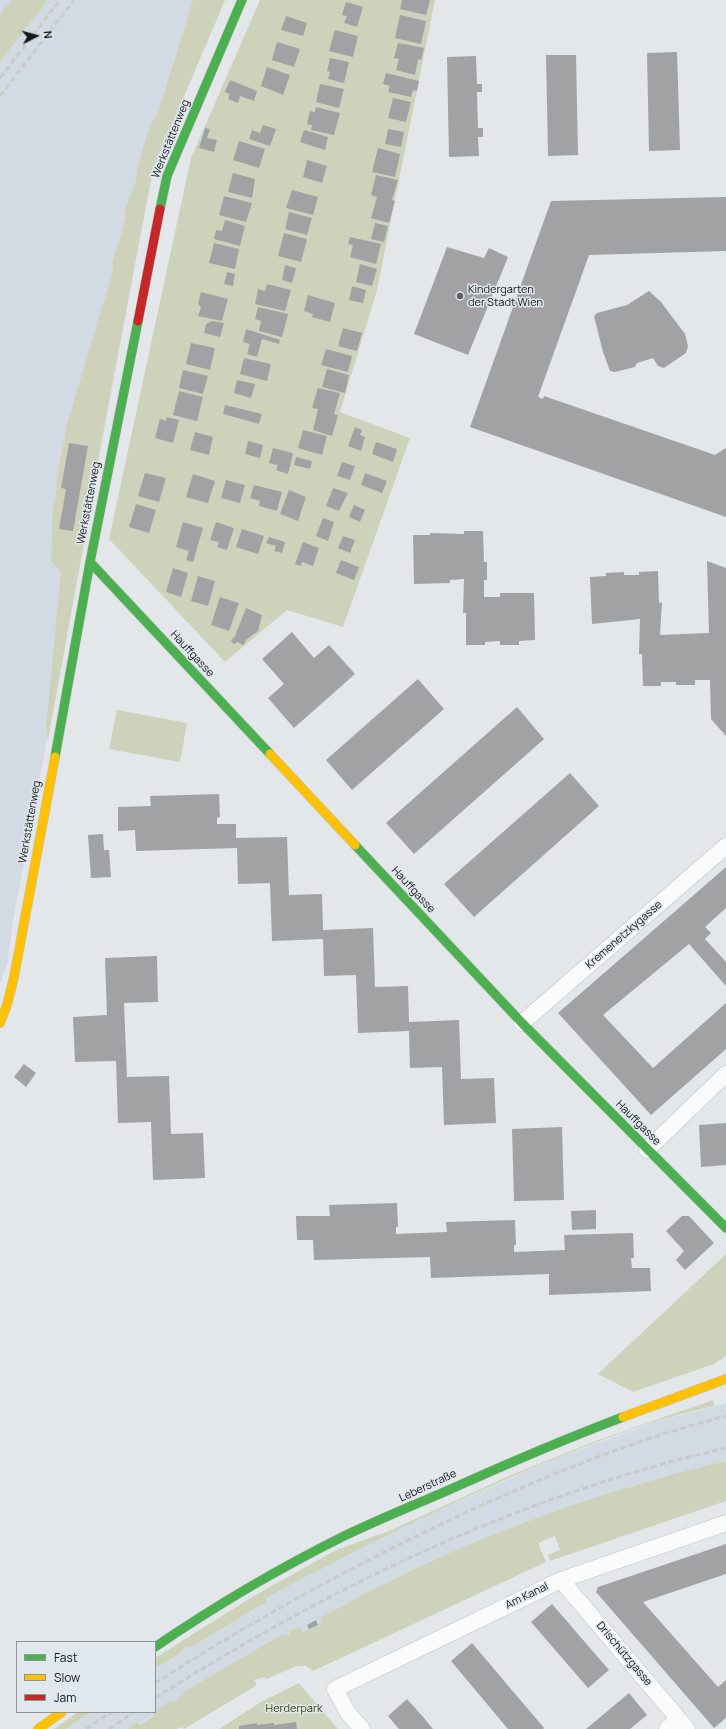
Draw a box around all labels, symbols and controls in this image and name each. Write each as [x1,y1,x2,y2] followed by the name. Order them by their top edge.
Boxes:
[16,16,56,56] north arrow
[41,30,56,39] text: N
[149,98,193,180] street label: Werkstättenweg
[468,283,543,309] place label: Kindergarten der Stadt Wien
[455,291,465,301] marker: Kindergarten der Stadt Wien
[75,461,103,545] street label: Werkstättenweg
[167,628,217,680] street label: Hauffgasse
[16,780,44,864] street label: Werkstättenweg
[388,864,438,916] street label: Hauffgasse
[583,898,665,972] street label: Kremenetzkygasse
[613,1098,663,1148] street label: Hauffgasse
[397,1467,459,1505] street label: Leberstraße
[503,1580,551,1612] street label: Am Kanal
[593,1619,655,1689] street label: Drischützgasse
[16,1641,156,1713] legend
[54,1649,78,1666] text: Fast
[54,1669,80,1686] text: Slow
[54,1689,76,1706] text: Jam
[266,1702,322,1716] park label: Herderpark

